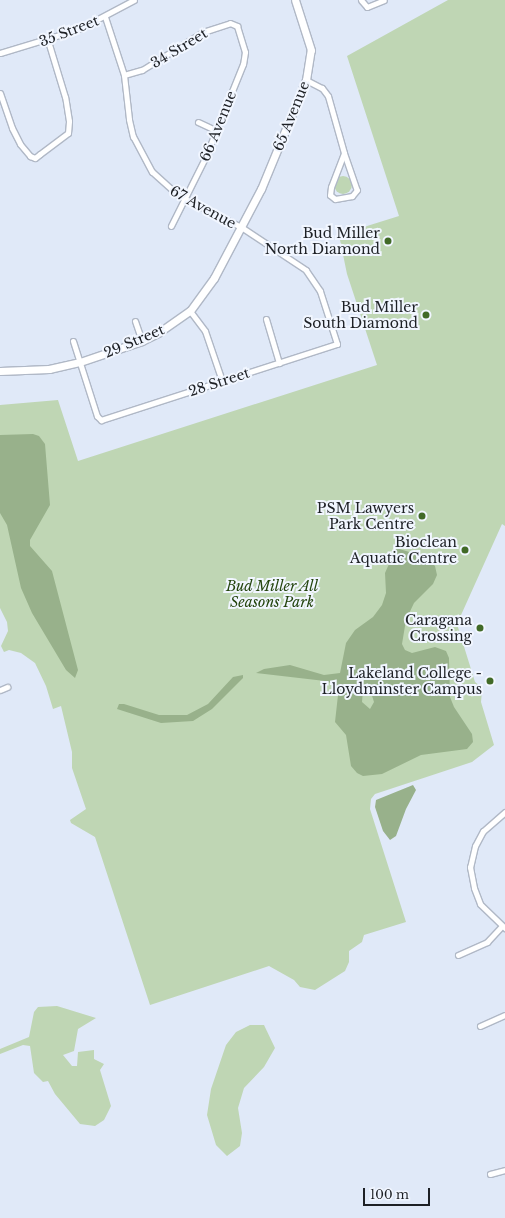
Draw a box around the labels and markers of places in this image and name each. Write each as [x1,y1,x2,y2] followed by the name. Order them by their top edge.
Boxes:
[265,225,380,258] place label: Bud Miller North Diamond
[383,236,393,246] marker: Bud Miller North Diamond
[303,299,418,332] place label: Bud Miller South Diamond
[421,310,431,320] marker: Bud Miller South Diamond
[317,500,414,532] place label: PSM Lawyers Park Centre
[417,511,427,521] marker: PSM Lawyers Park Centre
[350,534,457,566] place label: Bioclean Aquatic Centre
[460,545,470,555] marker: Bioclean Aquatic Centre
[405,612,472,644] place label: Caragana Crossing
[475,623,485,633] marker: Caragana Crossing
[321,665,482,698] place label: Lakeland College - Lloydminster Campus
[485,676,495,686] marker: Lakeland College - Lloydminster Campus

